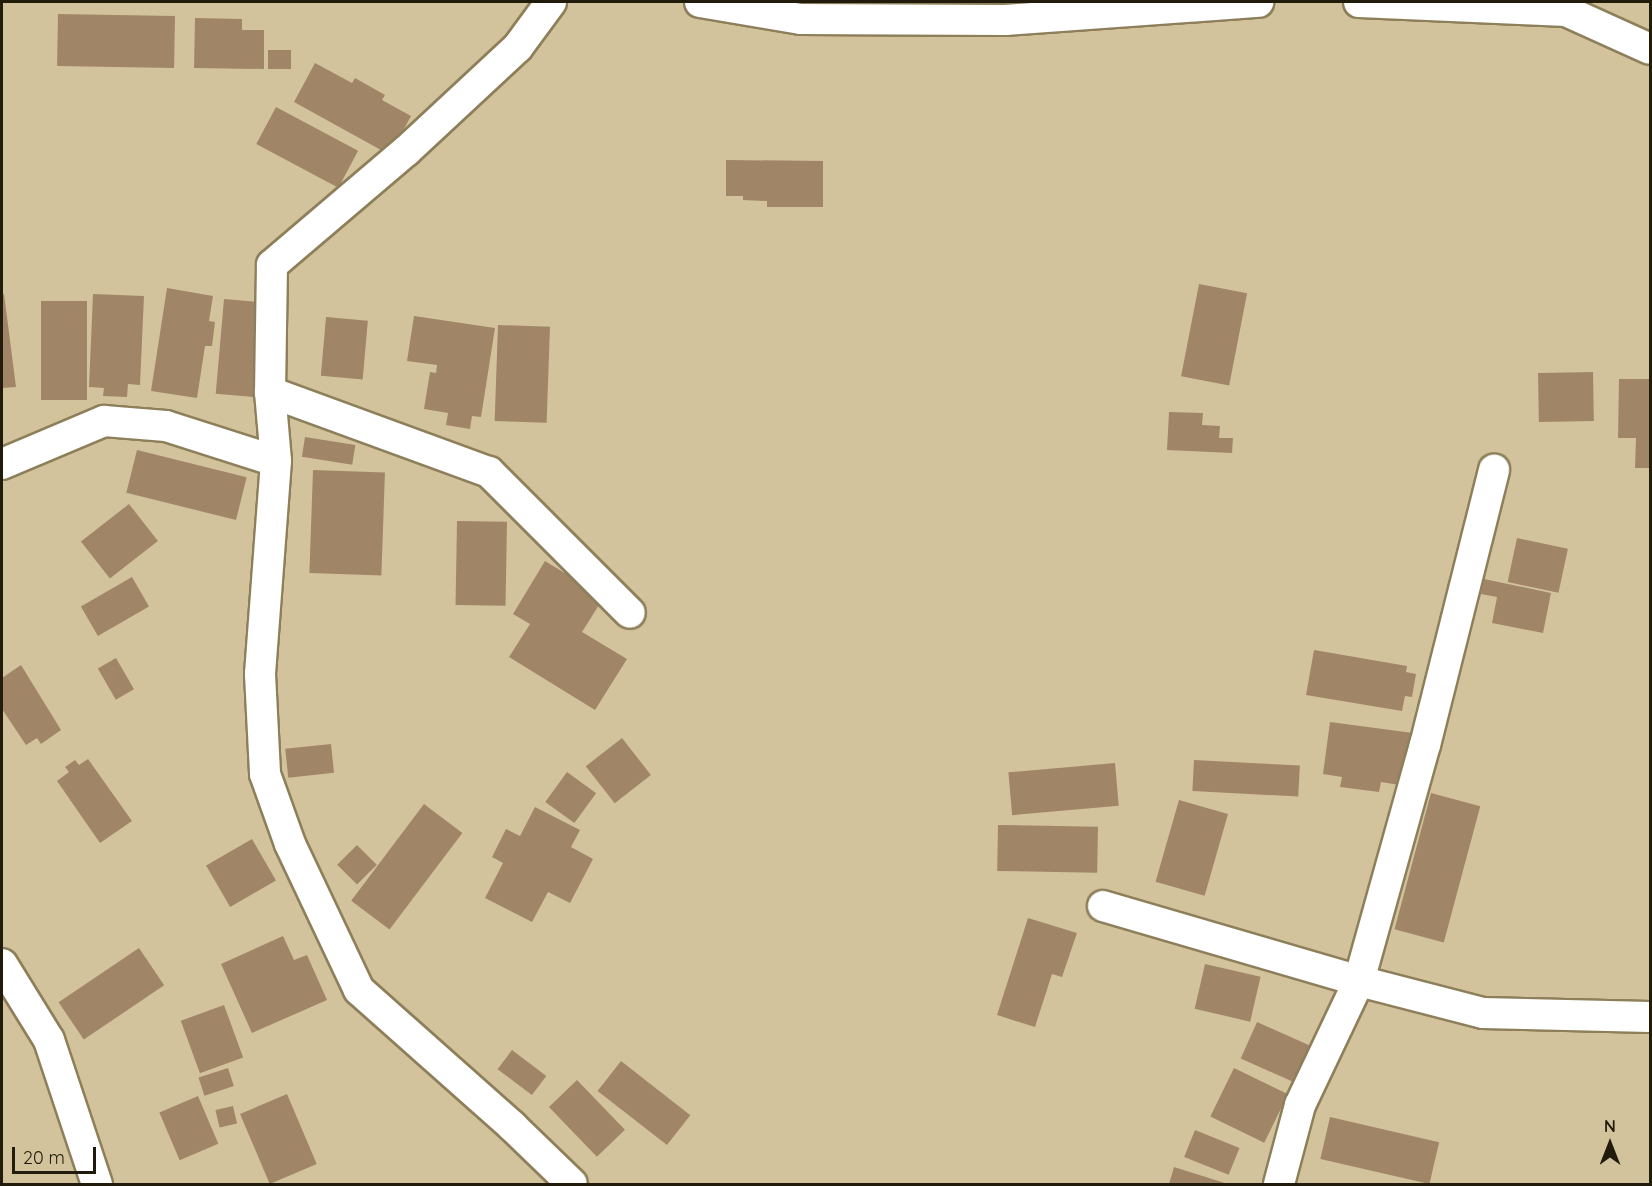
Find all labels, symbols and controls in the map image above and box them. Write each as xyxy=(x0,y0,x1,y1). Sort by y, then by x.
north arrow xyxy=(1580,1114,1640,1174)
text: N xyxy=(1604,1116,1616,1136)
scale bar xyxy=(15,1135,99,1173)
text: 20 m xyxy=(23,1146,65,1169)

